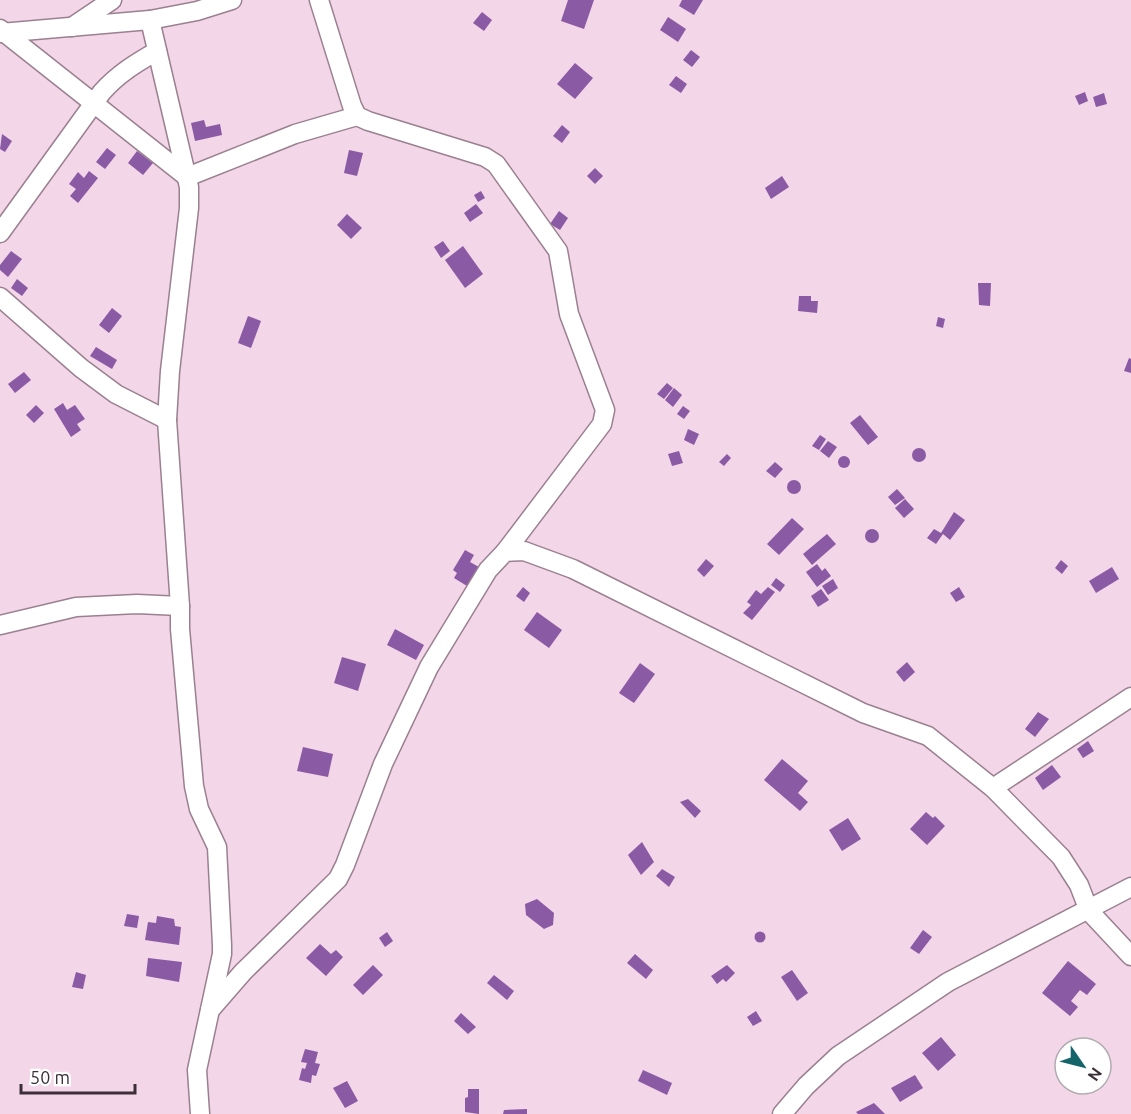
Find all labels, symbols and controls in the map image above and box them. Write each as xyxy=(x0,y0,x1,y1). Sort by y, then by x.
north arrow xyxy=(1053,1036,1113,1096)
scale bar xyxy=(21,1057,135,1095)
text: N xyxy=(1084,1065,1106,1085)
text: 50 m xyxy=(30,1067,70,1087)

